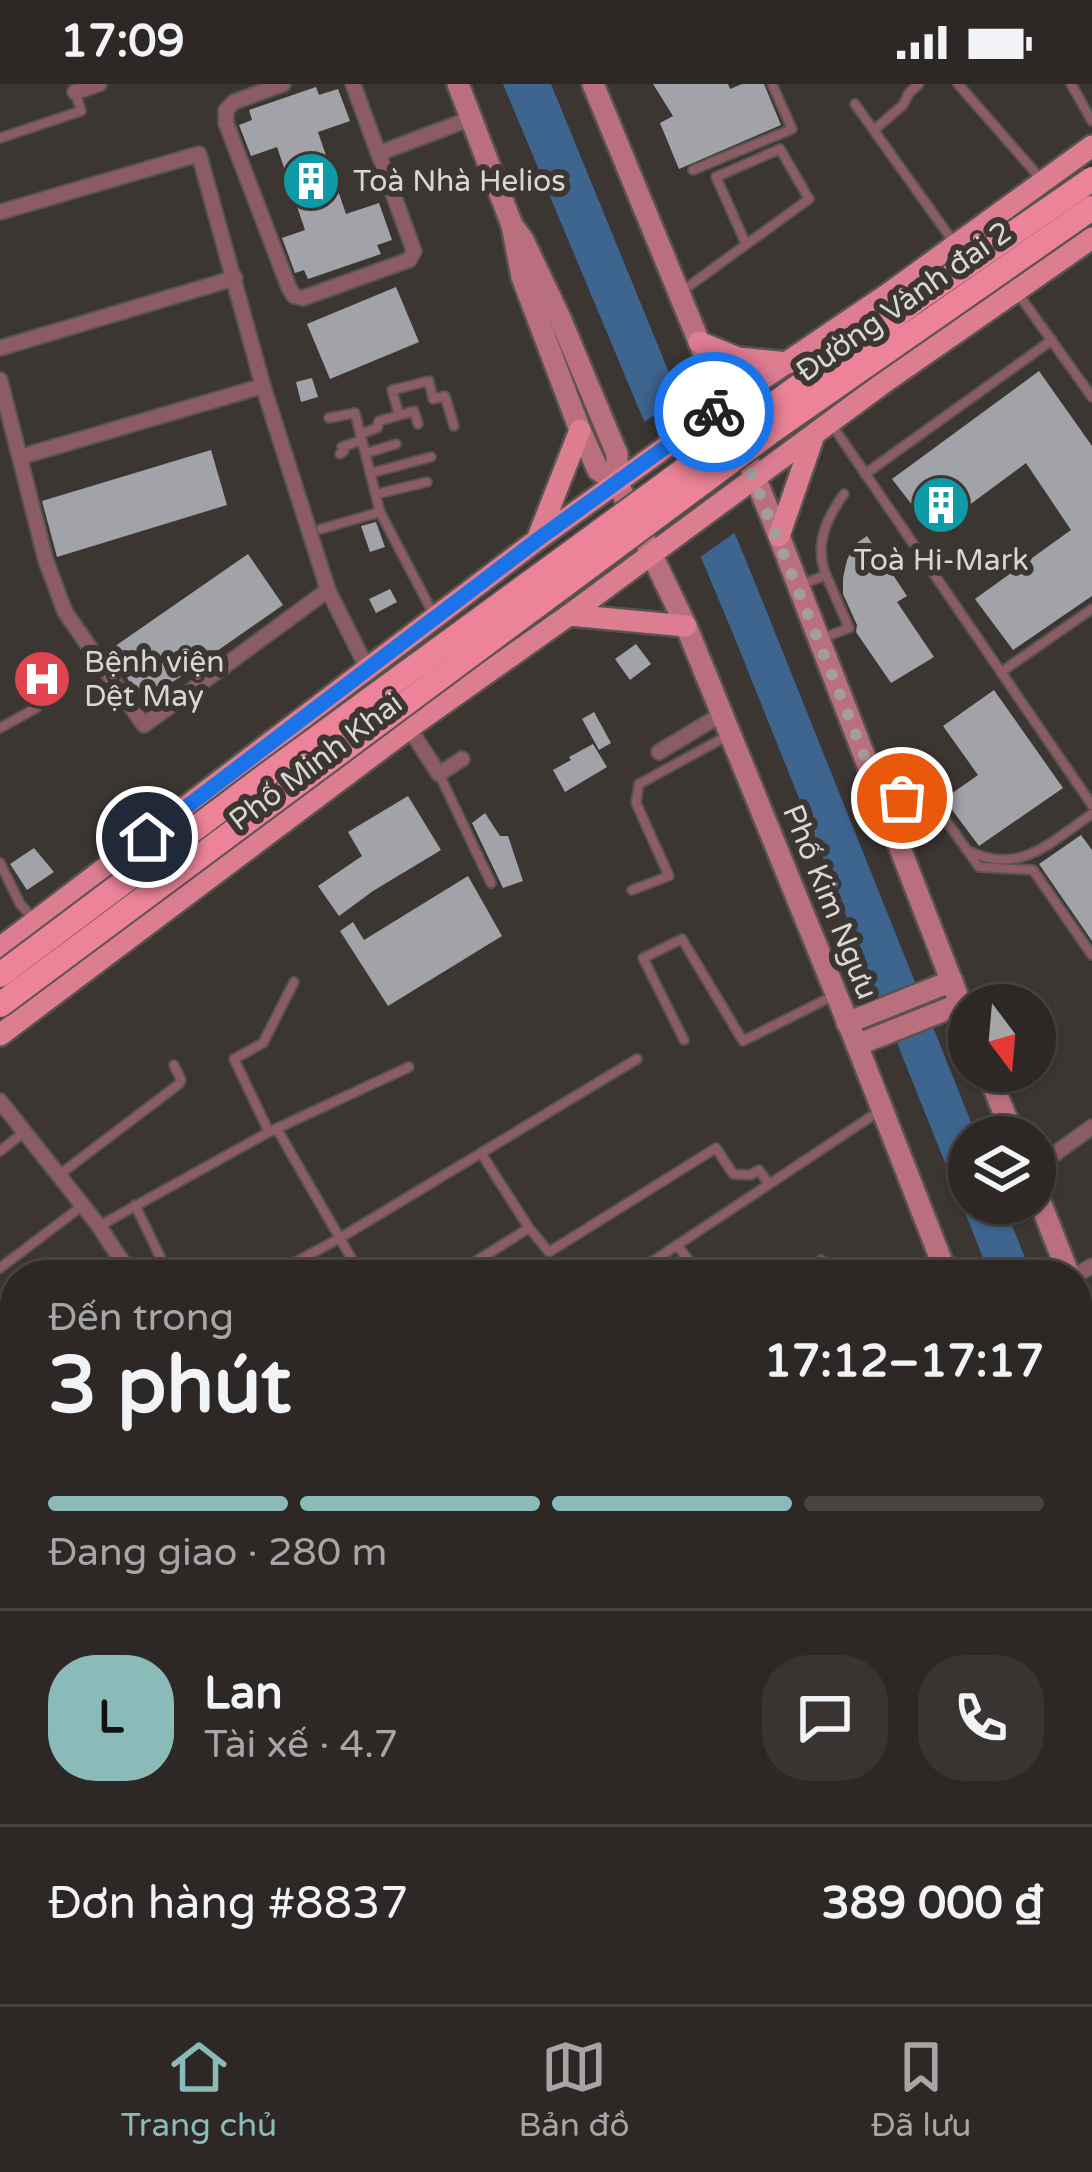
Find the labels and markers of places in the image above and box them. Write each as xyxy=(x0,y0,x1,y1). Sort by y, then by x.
building icon: Toà Nhà Helios xyxy=(280,150,342,212)
place label: Toà Nhà Helios xyxy=(353,163,566,200)
building icon: Toà Hi-Mark xyxy=(910,474,972,536)
place label: Toà Hi-Mark xyxy=(854,542,1029,579)
place label: Bệnh viện Dệt May xyxy=(84,644,225,715)
hospital icon: Bệnh viện Dệt May xyxy=(11,648,73,710)
pin xyxy=(851,747,953,849)
pin xyxy=(96,786,198,888)

